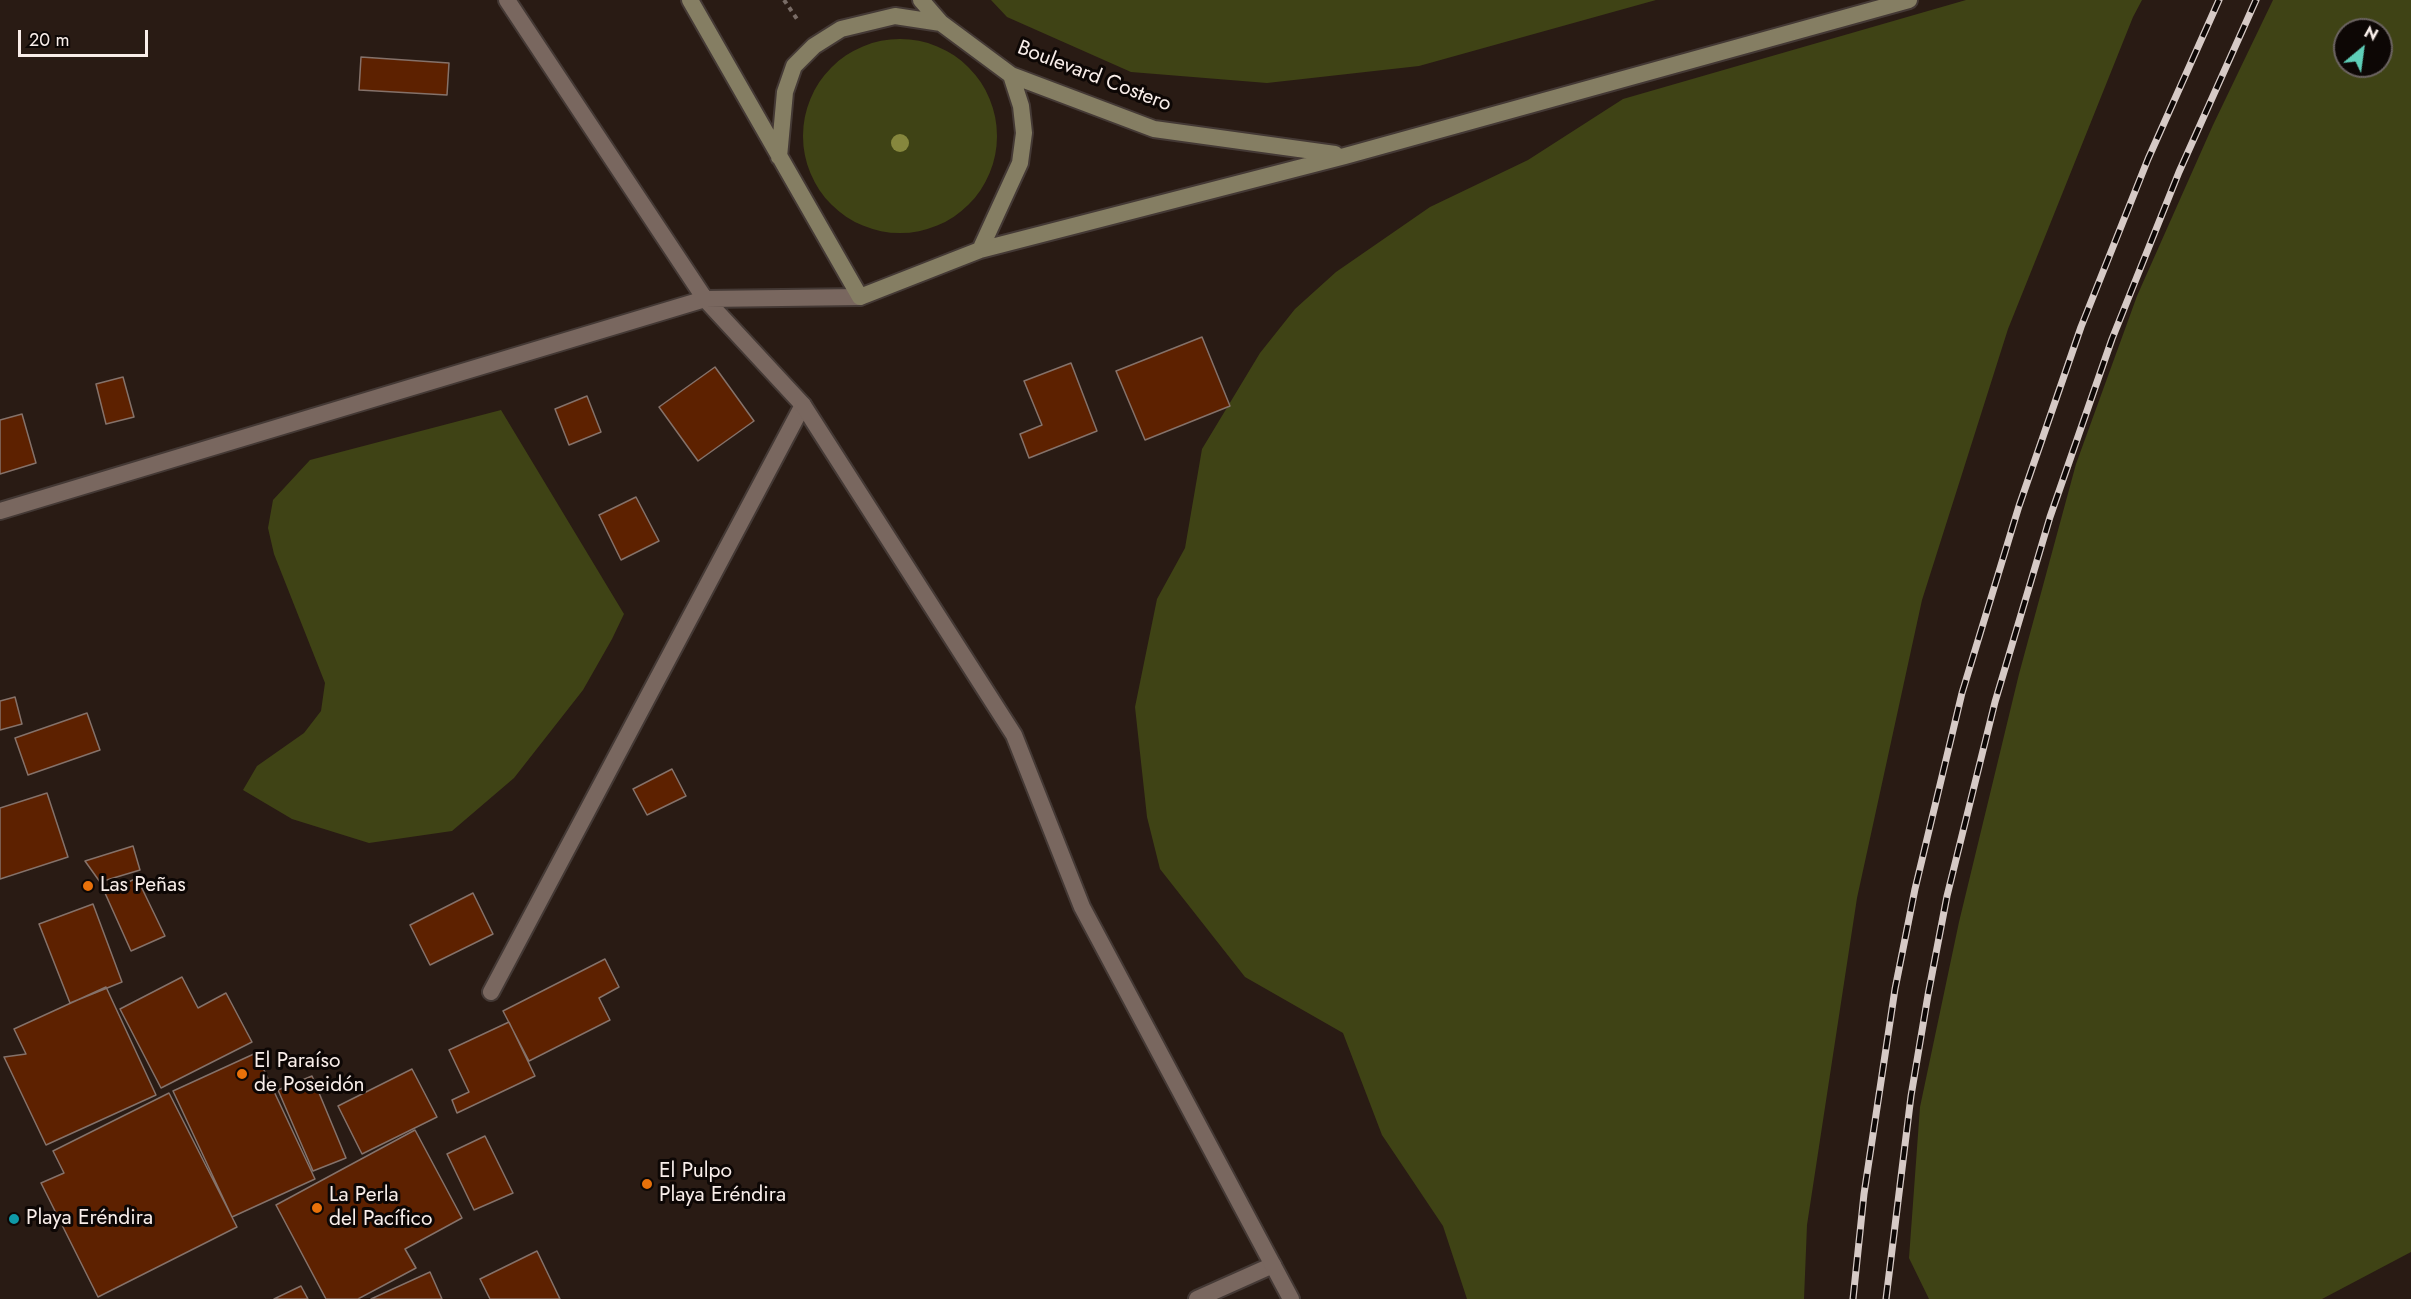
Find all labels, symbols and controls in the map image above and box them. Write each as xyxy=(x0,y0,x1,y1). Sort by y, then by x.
scale bar xyxy=(21,18,152,56)
north arrow xyxy=(2333,18,2393,78)
text: N xyxy=(2360,20,2382,47)
text: 20 m xyxy=(29,27,69,53)
street label: Boulevard Costero xyxy=(1013,36,1175,118)
place label: Las Peñas xyxy=(100,873,186,899)
marker: Las Peñas xyxy=(81,879,95,893)
place label: El Paraíso de Poseidón xyxy=(254,1049,365,1099)
marker: El Paraíso de Poseidón xyxy=(235,1067,249,1081)
place label: El Pulpo Playa Eréndira xyxy=(659,1159,786,1209)
marker: El Pulpo Playa Eréndira xyxy=(640,1177,654,1191)
place label: La Perla del Pacífico xyxy=(329,1183,432,1233)
marker: La Perla del Pacífico xyxy=(310,1201,324,1215)
place label: Playa Eréndira xyxy=(26,1206,153,1232)
marker: Playa Eréndira xyxy=(7,1212,21,1226)

